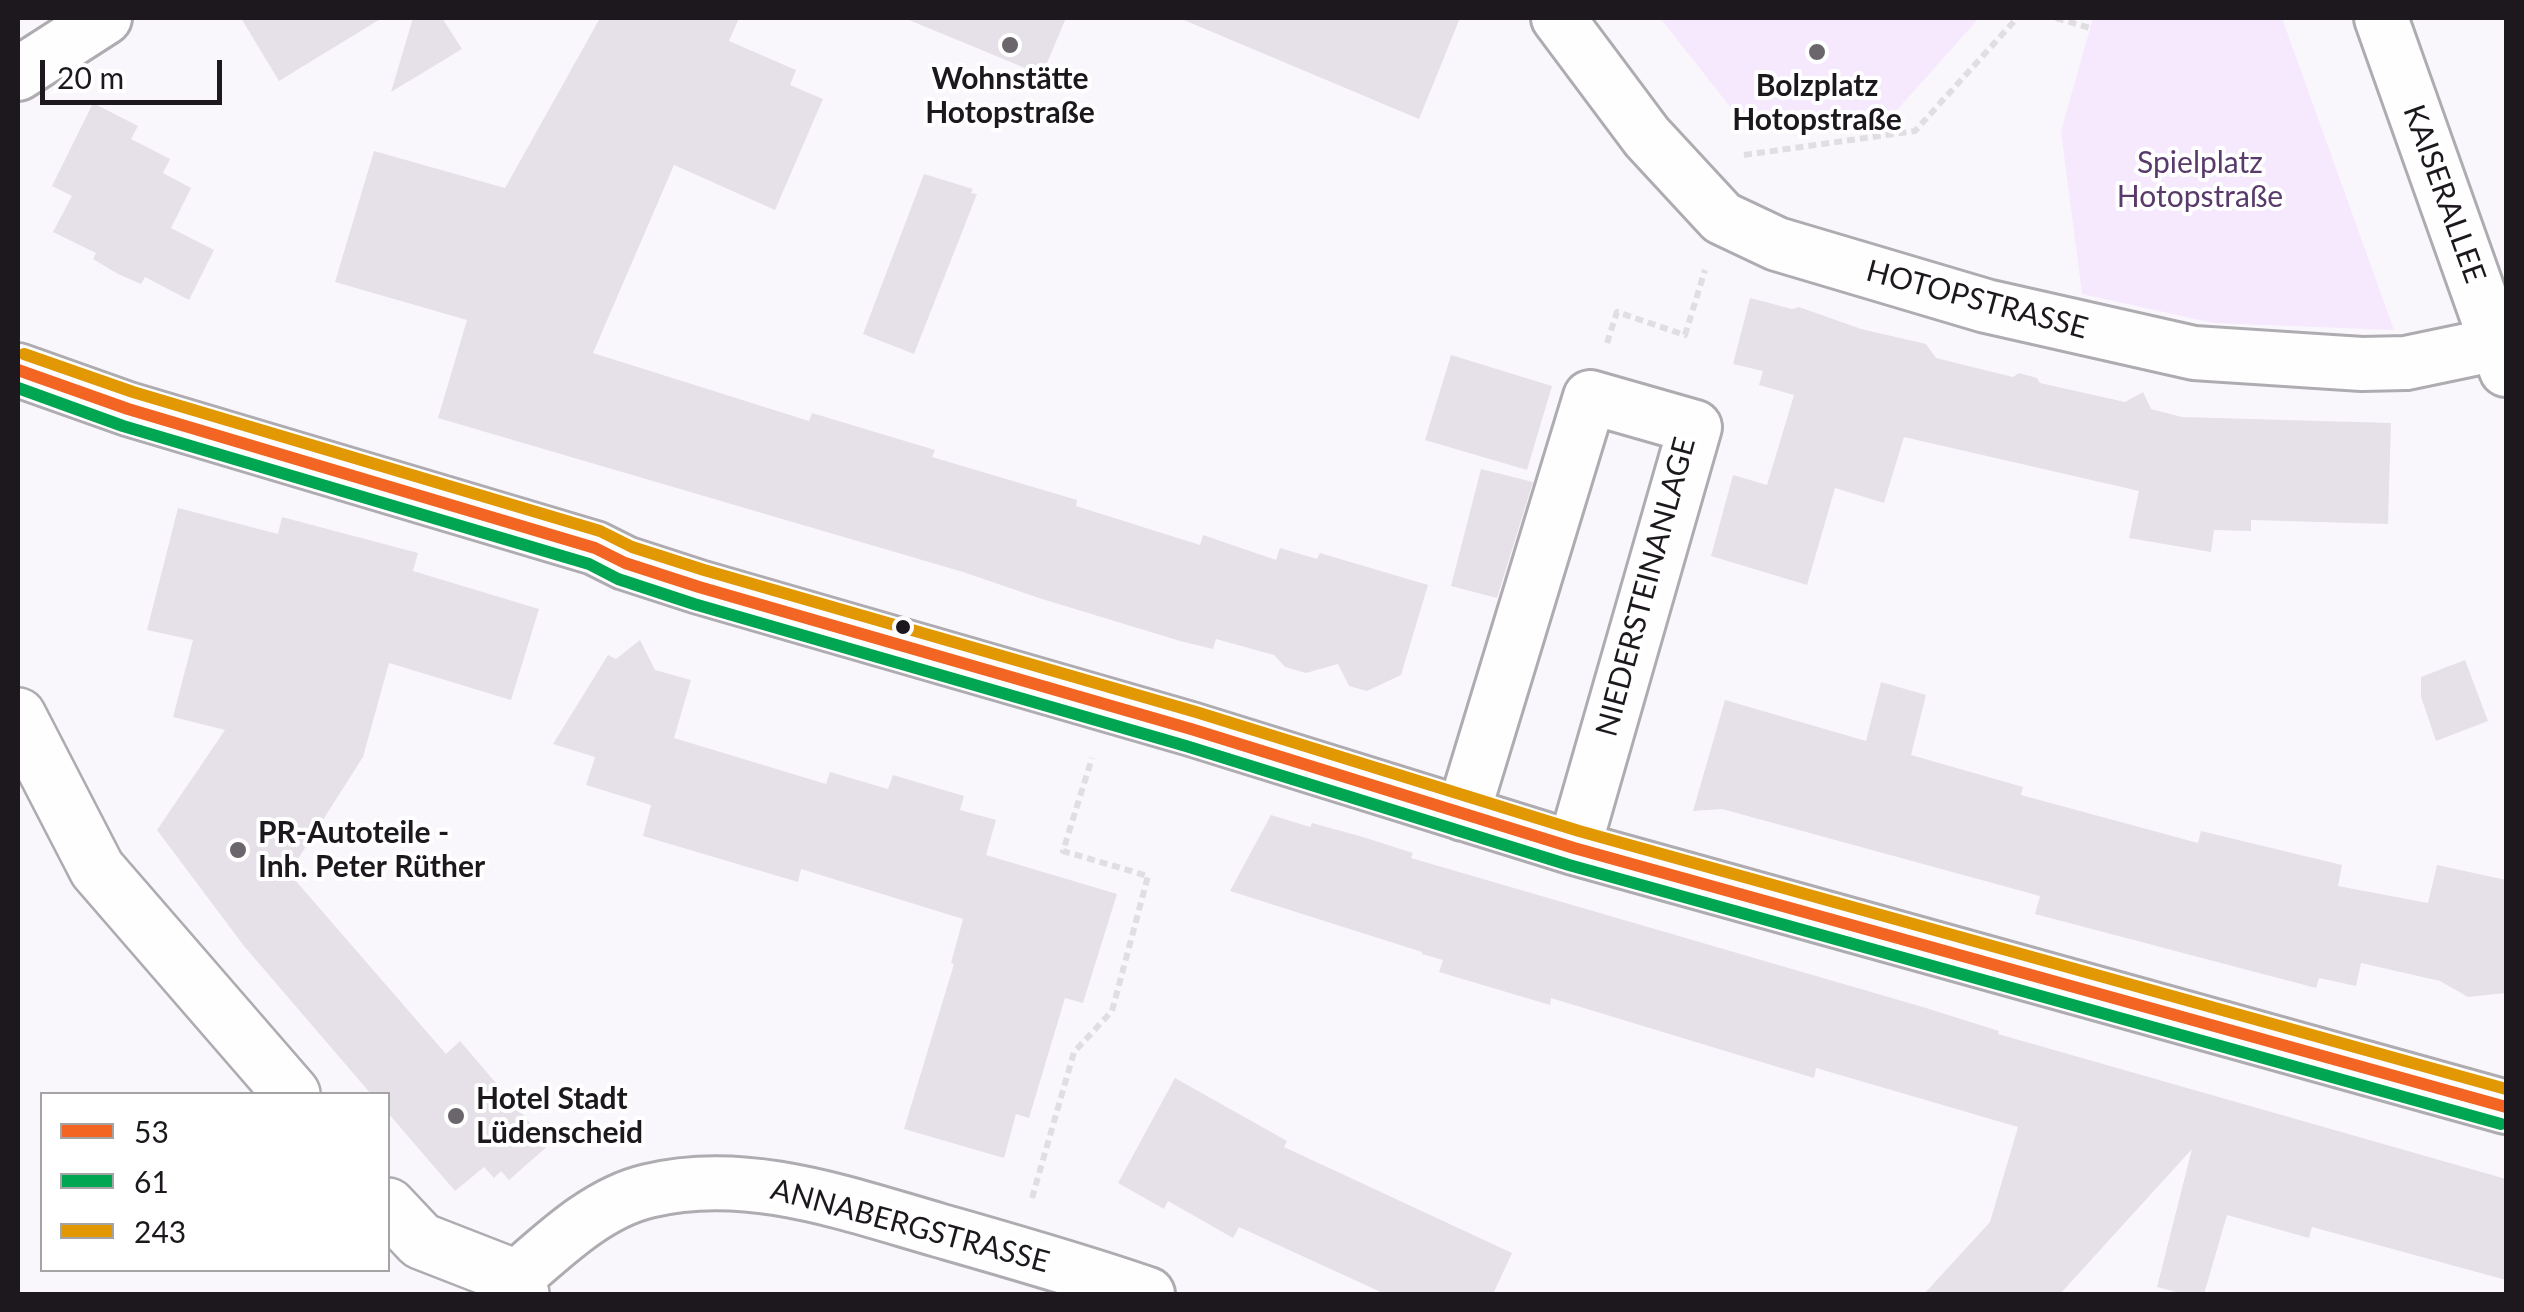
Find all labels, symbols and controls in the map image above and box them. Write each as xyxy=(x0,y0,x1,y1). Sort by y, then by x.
marker: Wohnstätte Hotopstraße xyxy=(999,34,1021,56)
scale bar xyxy=(45,40,228,102)
marker: Bolzplatz Hotopstraße xyxy=(1806,41,1828,63)
text: 20 m xyxy=(57,59,124,95)
place label: Wohnstätte Hotopstraße xyxy=(925,61,1095,132)
place label: Bolzplatz Hotopstraße xyxy=(1732,68,1902,138)
street label: KAISERALLEE xyxy=(2395,100,2493,288)
park label: Spielplatz Hotopstraße xyxy=(2117,145,2283,216)
street label: HOTOPSTRASSE xyxy=(1862,253,2092,347)
street label: NIEDERSTEINANLAGE xyxy=(1589,434,1703,740)
unlabelled marker xyxy=(893,617,913,637)
place label: PR-Autoteile - Inh. Peter Rüther xyxy=(258,815,485,886)
marker: PR-Autoteile - Inh. Peter Rüther xyxy=(227,839,249,861)
place label: Hotel Stadt Lüdenscheid xyxy=(476,1081,643,1152)
legend xyxy=(40,1092,390,1272)
marker: Hotel Stadt Lüdenscheid xyxy=(445,1105,467,1127)
text: 53 xyxy=(134,1113,169,1149)
text: 61 xyxy=(134,1163,169,1199)
street label: ANNABERGSTRASSE xyxy=(767,1172,1053,1280)
text: 243 xyxy=(134,1213,186,1249)

